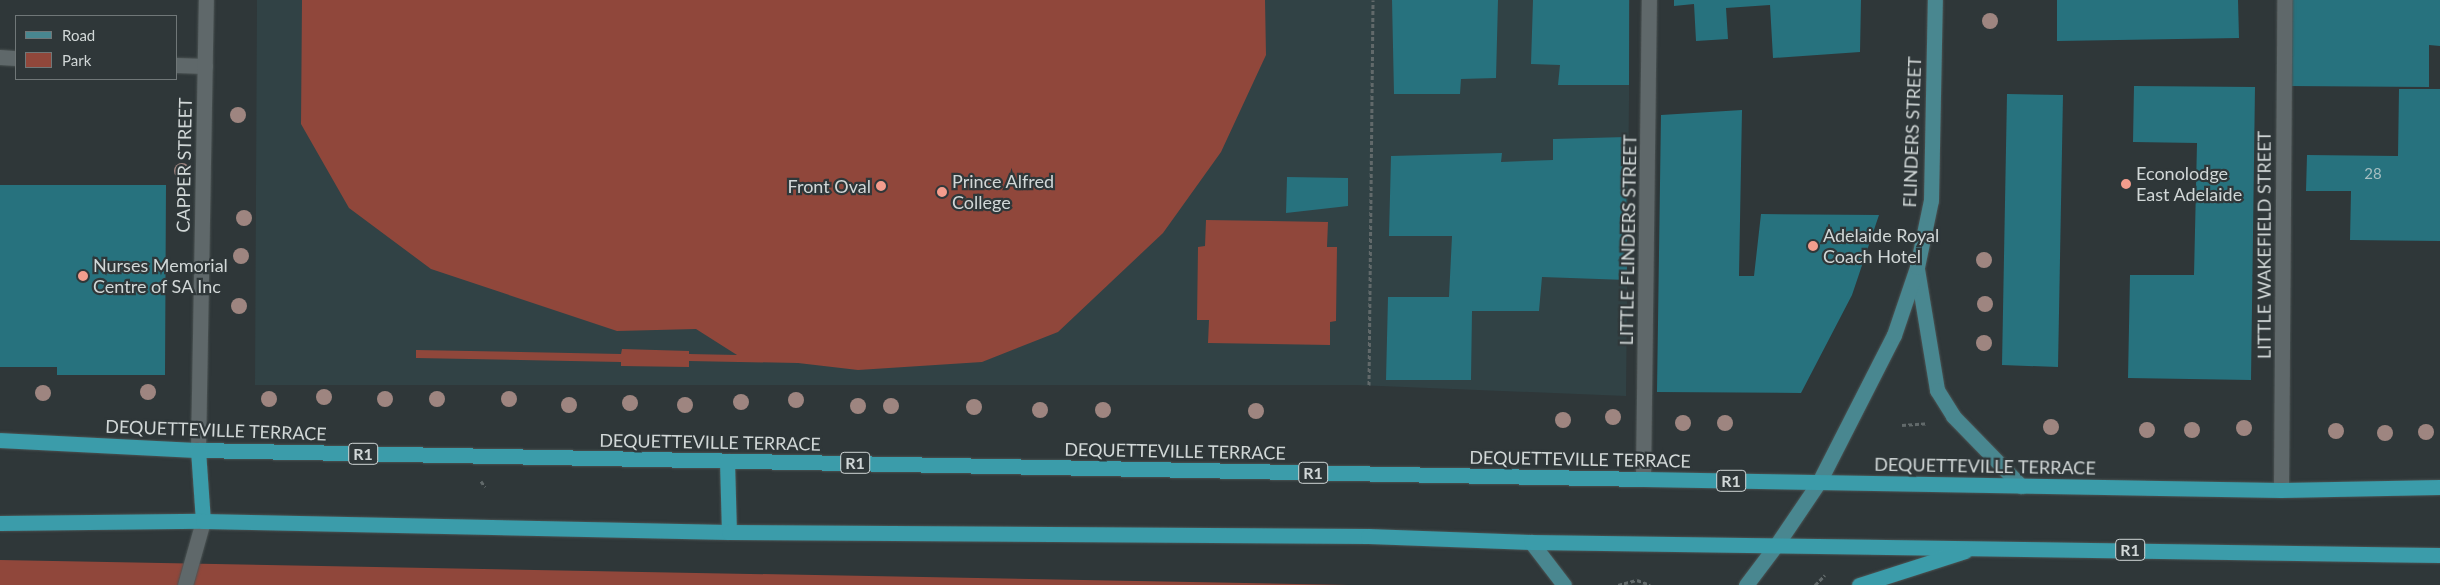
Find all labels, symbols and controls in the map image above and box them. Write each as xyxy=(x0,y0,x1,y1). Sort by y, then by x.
legend xyxy=(15,15,178,80)
text: Road xyxy=(62,26,95,44)
text: Park xyxy=(62,51,91,69)
street label: FLINDERS STREET xyxy=(1899,56,1925,208)
street label: CAPPER STREET xyxy=(172,97,196,233)
street label: LITTLE WAKEFIELD STREET xyxy=(2253,131,2275,359)
street label: LITTLE FLINDERS STREET xyxy=(1615,134,1641,346)
place label: Econolodge East Adelaide xyxy=(2136,163,2243,205)
house number: 28 xyxy=(2364,165,2382,183)
place label: Prince Alfred College xyxy=(952,171,1055,213)
place label: Front Oval xyxy=(788,175,871,197)
marker: Econolodge East Adelaide xyxy=(2120,178,2132,190)
marker: Front Oval xyxy=(875,180,887,192)
marker: Prince Alfred College xyxy=(936,186,948,198)
place label: Adelaide Royal Coach Hotel xyxy=(1823,225,1939,268)
marker: Adelaide Royal Coach Hotel xyxy=(1807,240,1819,252)
place label: Nurses Memorial Centre of SA Inc xyxy=(93,255,228,298)
marker: Nurses Memorial Centre of SA Inc xyxy=(77,270,89,282)
street label: DEQUETTEVILLE TERRACE xyxy=(105,415,327,445)
street label: DEQUETTEVILLE TERRACE xyxy=(599,429,821,455)
street label: DEQUETTEVILLE TERRACE xyxy=(1064,438,1286,464)
road number: R1 xyxy=(348,440,378,468)
street label: DEQUETTEVILLE TERRACE xyxy=(1469,446,1691,472)
road number: R1 xyxy=(840,449,870,476)
street label: DEQUETTEVILLE TERRACE xyxy=(1874,453,2096,479)
road number: R1 xyxy=(1298,459,1328,486)
road number: R1 xyxy=(1716,468,1746,494)
road number: R1 xyxy=(2115,536,2145,564)

